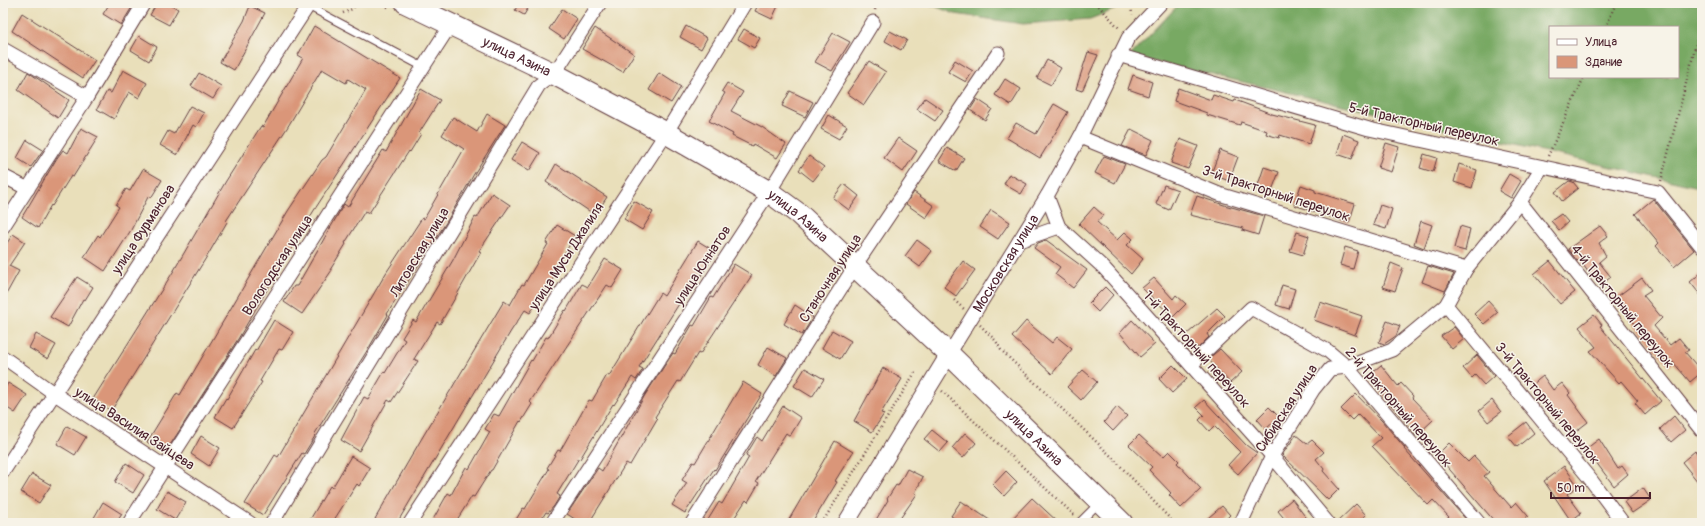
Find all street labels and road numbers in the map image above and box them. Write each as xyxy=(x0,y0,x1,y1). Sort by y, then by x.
street label: улица Азина xyxy=(479,33,554,80)
street label: 5-й Тракторный переулок xyxy=(1347,99,1501,150)
street label: 3-й Тракторный переулок xyxy=(1200,162,1352,225)
street label: улица Фурманова xyxy=(108,181,179,278)
street label: улица Азина xyxy=(764,185,832,246)
street label: улица Мусы Джалиля xyxy=(525,199,607,314)
street label: Литовская улица xyxy=(386,204,453,301)
street label: Московская улица xyxy=(969,211,1043,315)
street label: Вологодская улица xyxy=(239,212,316,319)
street label: улица Юннатов xyxy=(670,222,735,309)
street label: Станочная улица xyxy=(796,231,865,326)
street label: 4-й Тракторный переулок xyxy=(1567,241,1678,372)
street label: 1-й Тракторный переулок xyxy=(1140,287,1254,411)
street label: 3-й Тракторный переулок xyxy=(1492,339,1604,468)
street label: 2-й Тракторный переулок xyxy=(1342,344,1456,471)
street label: Сибирская улица xyxy=(1252,361,1321,455)
street label: улица Василия Зайцева xyxy=(71,383,198,474)
street label: улица Азина xyxy=(1001,405,1066,469)

